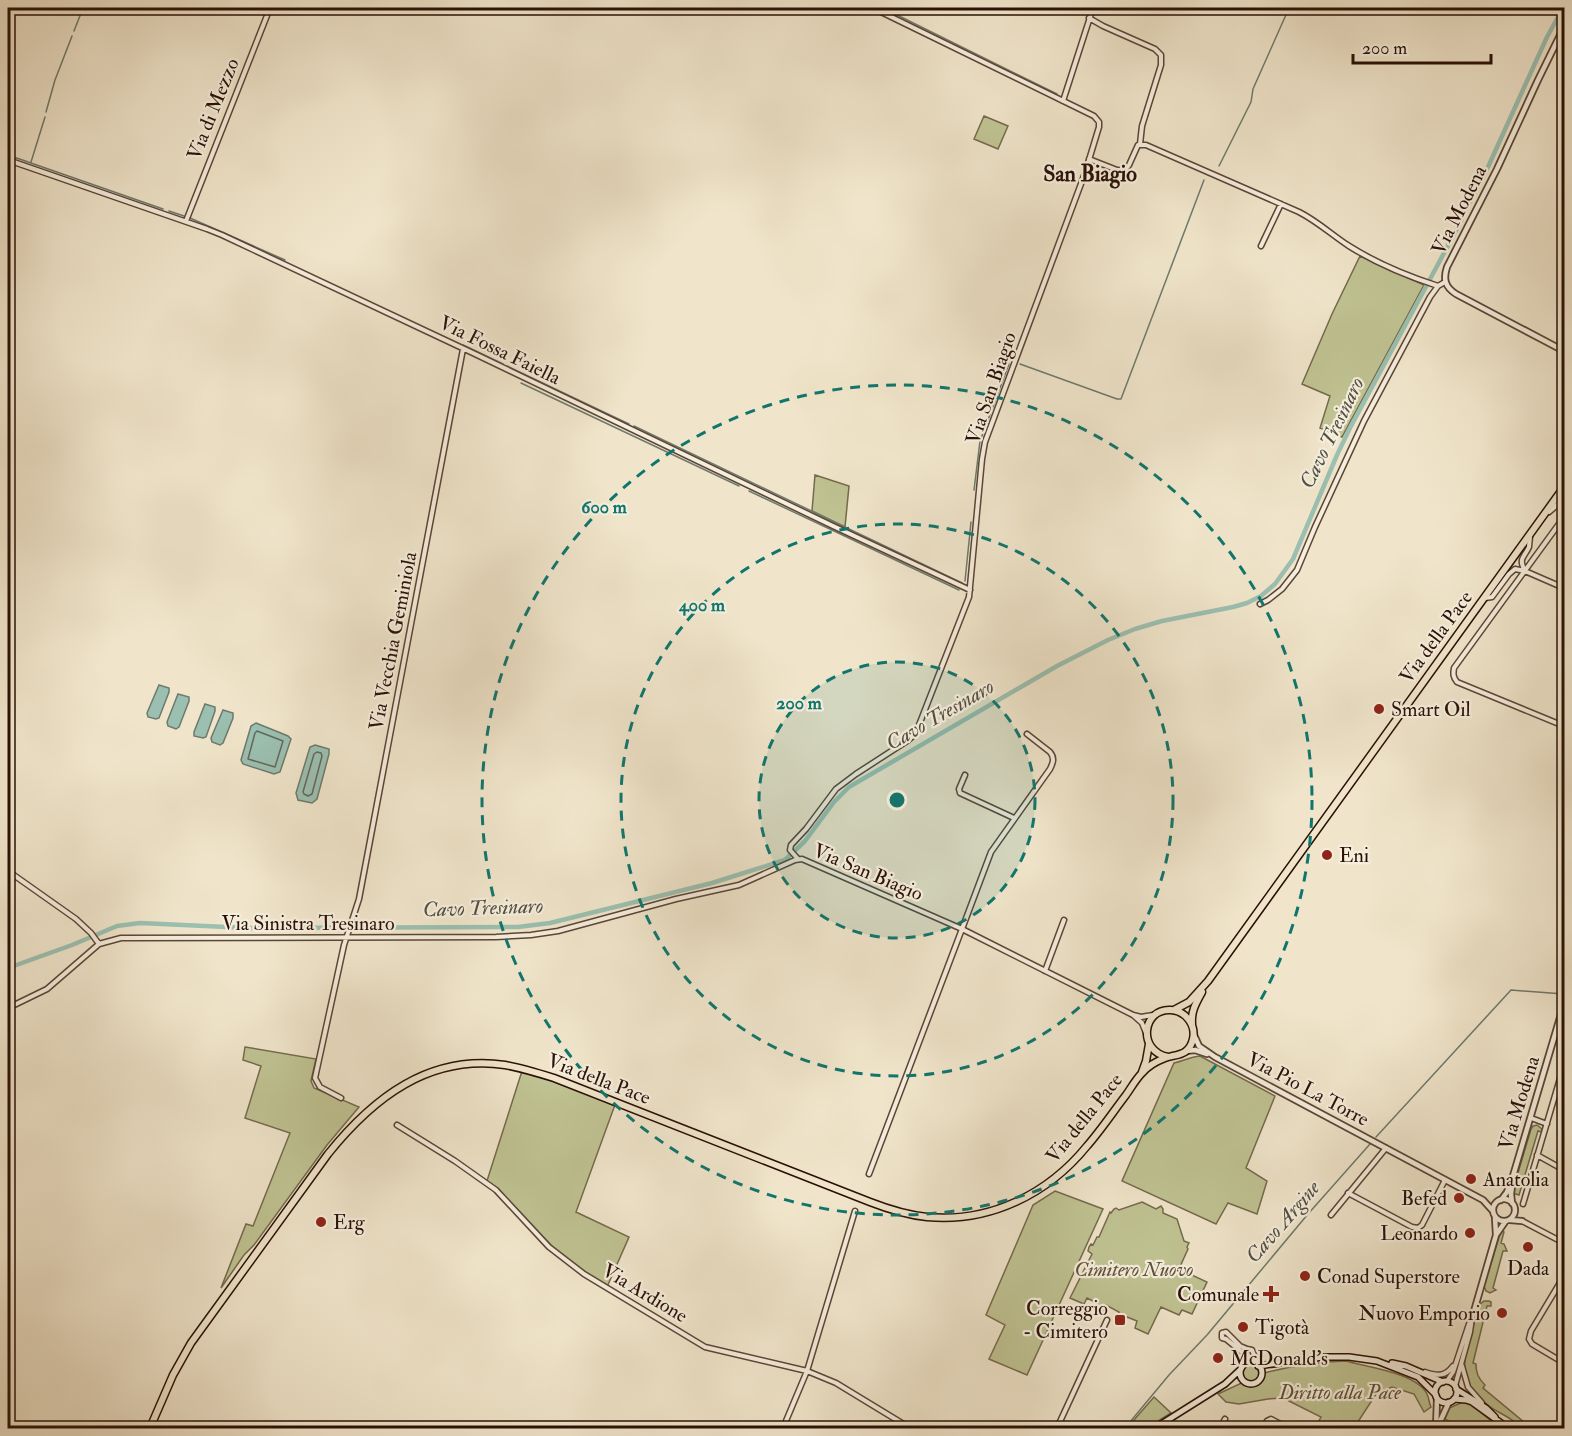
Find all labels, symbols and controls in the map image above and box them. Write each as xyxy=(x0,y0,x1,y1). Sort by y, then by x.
scale bar xyxy=(1353,27,1491,65)
text: 200 m xyxy=(1362,37,1407,60)
street label: Via di Mezzo xyxy=(181,54,245,164)
district label: San Biagio xyxy=(1043,160,1137,189)
street label: Via Modena xyxy=(1426,160,1493,259)
street label: Via Fossa Faiella xyxy=(435,310,565,390)
street label: Via San Biagio xyxy=(960,329,1022,447)
water label: Cavo Tresinaro xyxy=(1293,373,1371,493)
text: 600 m xyxy=(581,496,628,519)
street label: Via Vecchia Geminiola xyxy=(363,549,423,732)
street label: Via della Pace xyxy=(1394,586,1478,688)
text: 400 m xyxy=(678,594,726,617)
water label: Cavo Tresinaro xyxy=(881,673,999,757)
text: 200 m xyxy=(776,692,823,715)
place label: Smart Oil xyxy=(1391,697,1471,722)
marker: Smart Oil xyxy=(1372,702,1386,716)
centre of rings xyxy=(887,790,907,810)
street label: Via San Biagio xyxy=(809,838,927,906)
place label: Eni xyxy=(1339,843,1369,868)
marker: Eni xyxy=(1320,848,1334,862)
water label: Cavo Tresinaro xyxy=(422,892,544,924)
street label: Via Sinistra Tresinaro xyxy=(221,911,395,936)
street label: Via Pio La Torre xyxy=(1243,1046,1373,1132)
street label: Via della Pace xyxy=(544,1048,654,1110)
street label: Via Modena xyxy=(1493,1052,1545,1153)
street label: Via della Pace xyxy=(1040,1068,1128,1168)
place label: Anatolia xyxy=(1482,1167,1550,1192)
marker: Anatolia xyxy=(1464,1172,1478,1186)
water label: Cavo Argine xyxy=(1240,1174,1327,1269)
place label: Befed xyxy=(1401,1186,1447,1211)
marker: Befed xyxy=(1452,1191,1466,1205)
place label: Erg xyxy=(333,1210,366,1235)
marker: Erg xyxy=(314,1215,328,1229)
place label: Leonardo xyxy=(1380,1221,1458,1246)
marker: Leonardo xyxy=(1463,1226,1477,1240)
marker: Dada xyxy=(1521,1240,1535,1254)
place label: Dada xyxy=(1507,1256,1550,1281)
park label: Cimitero Nuovo xyxy=(1074,1257,1194,1282)
street label: Via Ardione xyxy=(598,1258,692,1328)
place label: Conad Superstore xyxy=(1317,1264,1460,1290)
marker: Conad Superstore xyxy=(1298,1269,1312,1283)
place label: Comunale xyxy=(1177,1282,1259,1307)
marker: Comunale xyxy=(1264,1287,1278,1301)
place label: Correggio - Cimitero xyxy=(1023,1296,1108,1344)
place label: Nuovo Emporio xyxy=(1359,1301,1490,1327)
marker: Nuovo Emporio xyxy=(1495,1306,1509,1320)
marker: Correggio - Cimitero xyxy=(1113,1313,1127,1327)
place label: Tigotà xyxy=(1255,1315,1310,1340)
marker: Tigotà xyxy=(1236,1320,1250,1334)
place label: McDonald's xyxy=(1230,1346,1328,1371)
marker: McDonald's xyxy=(1211,1351,1225,1365)
park label: Diritto alla Pace xyxy=(1278,1380,1401,1405)

